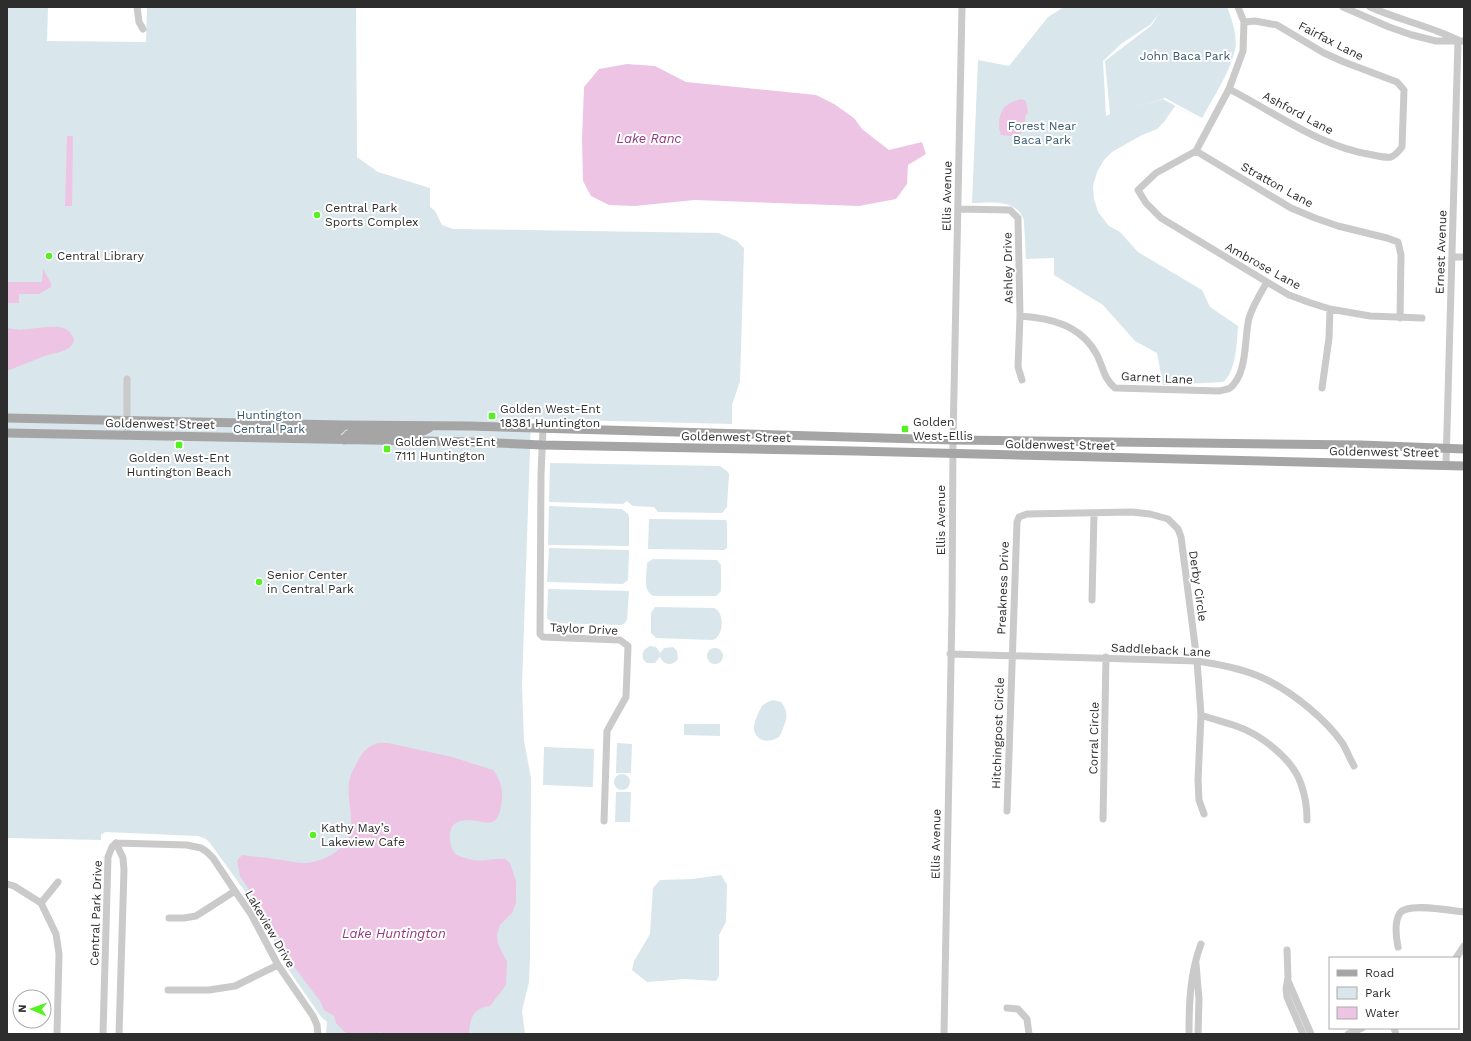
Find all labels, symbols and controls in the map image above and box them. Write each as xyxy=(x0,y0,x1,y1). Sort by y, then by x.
street label: Fairfax Lane xyxy=(1296,19,1366,63)
park label: John Baca Park xyxy=(1140,49,1230,63)
street label: Ashford Lane xyxy=(1260,89,1336,138)
park label: Forest Near Baca Park xyxy=(1008,119,1076,147)
water label: Lake Ranc xyxy=(617,131,681,146)
street label: Stratton Lane xyxy=(1238,159,1316,211)
street label: Ellis Avenue xyxy=(939,161,955,231)
place label: Central Park Sports Complex xyxy=(325,201,419,229)
marker: Central Park Sports Complex xyxy=(312,210,322,220)
street label: Ernest Avenue xyxy=(1433,210,1449,294)
street label: Ashley Drive xyxy=(1000,232,1016,304)
street label: Ambrose Lane xyxy=(1223,239,1303,293)
place label: Central Library xyxy=(57,249,145,263)
marker: Central Library xyxy=(44,251,54,261)
street label: Garnet Lane xyxy=(1121,369,1193,387)
place label: Golden West-Ent 18381 Huntington xyxy=(500,402,601,430)
park label: Huntington Central Park xyxy=(233,408,305,436)
marker: Golden West-Ent 18381 Huntington xyxy=(487,411,497,421)
place label: Golden West-Ellis xyxy=(913,415,973,443)
street label: Goldenwest Street xyxy=(105,416,215,432)
marker: Golden West-Ellis xyxy=(900,424,910,434)
street label: Goldenwest Street xyxy=(681,429,791,445)
place label: Golden West-Ent 7111 Huntington xyxy=(395,435,496,463)
street label: Goldenwest Street xyxy=(1005,437,1115,453)
marker: Golden West-Ent Huntington Beach xyxy=(174,440,184,450)
marker: Golden West-Ent 7111 Huntington xyxy=(382,444,392,454)
street label: Goldenwest Street xyxy=(1329,444,1439,460)
place label: Golden West-Ent Huntington Beach xyxy=(127,451,231,479)
street label: Ellis Avenue xyxy=(934,485,948,555)
street label: Preakness Drive xyxy=(994,541,1012,635)
street label: Derby Circle xyxy=(1186,550,1210,622)
place label: Senior Center in Central Park xyxy=(267,568,354,596)
marker: Senior Center in Central Park xyxy=(254,577,264,587)
street label: Taylor Drive xyxy=(550,620,618,638)
street label: Saddleback Lane xyxy=(1111,640,1211,660)
street label: Hitchingpost Circle xyxy=(989,677,1007,789)
street label: Corral Circle xyxy=(1086,701,1102,774)
street label: Ellis Avenue xyxy=(928,809,944,879)
place label: Kathy May’s Lakeview Cafe xyxy=(321,821,405,849)
marker: Kathy May’s Lakeview Cafe xyxy=(308,830,318,840)
street label: Central Park Drive xyxy=(87,860,105,966)
street label: Lakeview Drive xyxy=(242,888,298,970)
water label: Lake Huntington xyxy=(342,926,446,941)
legend xyxy=(1329,957,1459,1029)
text: Road xyxy=(1365,966,1394,980)
text: Park xyxy=(1365,986,1391,1000)
north arrow xyxy=(12,989,52,1029)
text: N xyxy=(16,1004,29,1013)
text: Water xyxy=(1365,1006,1400,1020)

